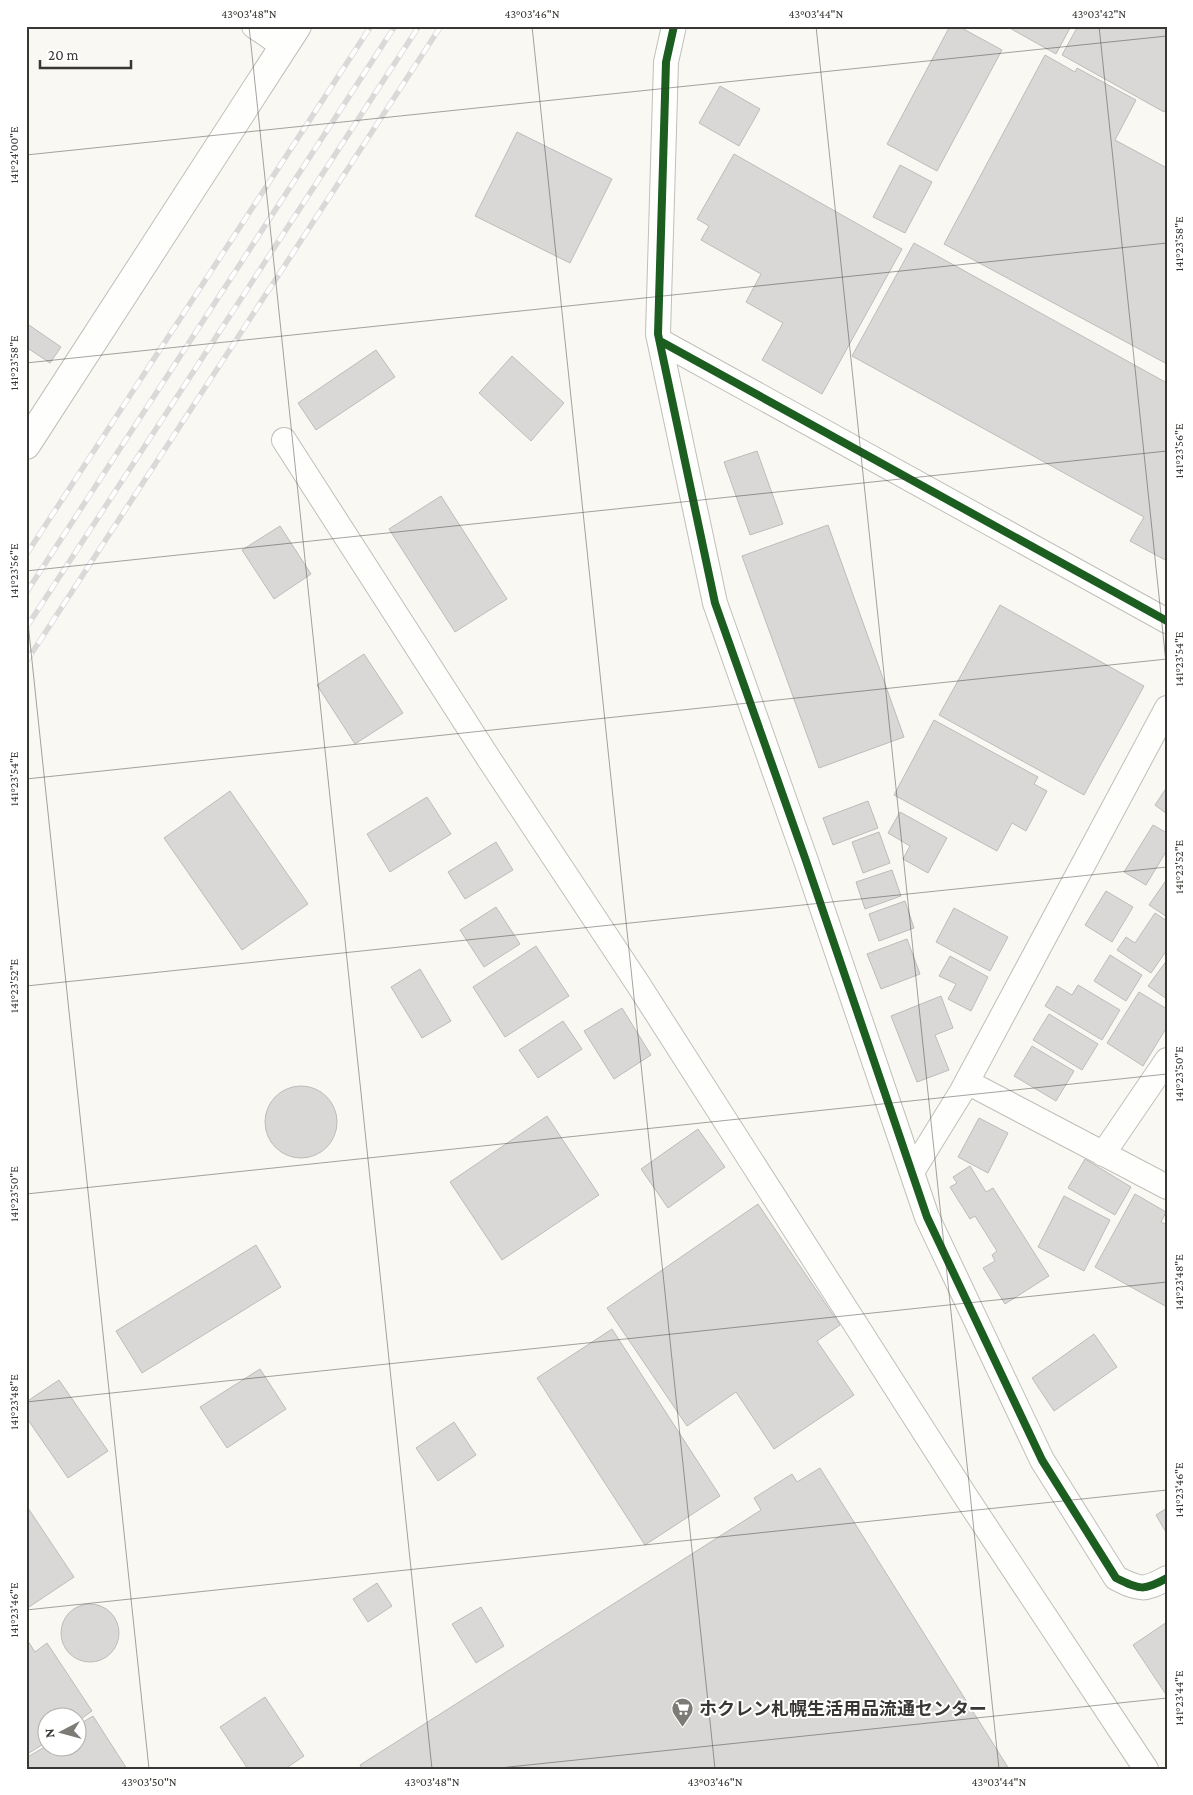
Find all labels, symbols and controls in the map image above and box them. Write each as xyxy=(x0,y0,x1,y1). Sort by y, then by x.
text: 43°03'48"N xyxy=(221,7,277,21)
text: 43°03'46"N xyxy=(504,7,560,21)
text: 43°03'44"N xyxy=(789,7,844,21)
text: 43°03'42"N xyxy=(1072,7,1126,21)
scale bar xyxy=(40,38,131,70)
text: 20 m xyxy=(48,47,79,63)
text: 141°24'00"E xyxy=(7,126,21,183)
text: 141°23'58"E xyxy=(1172,216,1186,272)
text: 141°23'58"E xyxy=(7,335,21,391)
text: 141°23'56"E xyxy=(1172,423,1186,478)
text: 141°23'56"E xyxy=(7,543,21,598)
text: 141°23'54"E xyxy=(1172,631,1186,686)
text: 141°23'54"E xyxy=(7,751,21,806)
text: 141°23'52"E xyxy=(1172,839,1186,894)
text: 141°23'52"E xyxy=(7,958,21,1013)
text: 141°23'50"E xyxy=(1172,1046,1186,1102)
text: 141°23'50"E xyxy=(7,1166,21,1222)
text: 141°23'48"E xyxy=(1172,1254,1186,1310)
text: 141°23'48"E xyxy=(7,1374,21,1430)
text: 141°23'46"E xyxy=(1172,1462,1186,1518)
text: 141°23'46"E xyxy=(7,1582,21,1638)
text: 141°23'44"E xyxy=(1172,1670,1186,1725)
supermarket icon: ホクレン札幌生活用品流通センター xyxy=(671,1697,695,1728)
place label: ホクレン札幌生活用品流通センター xyxy=(699,1699,987,1719)
north arrow xyxy=(38,1708,88,1758)
text: N xyxy=(41,1727,58,1739)
text: 43°03'50"N xyxy=(121,1775,177,1789)
text: 43°03'48"N xyxy=(404,1775,460,1789)
text: 43°03'46"N xyxy=(687,1775,743,1789)
text: 43°03'44"N xyxy=(972,1775,1027,1789)

